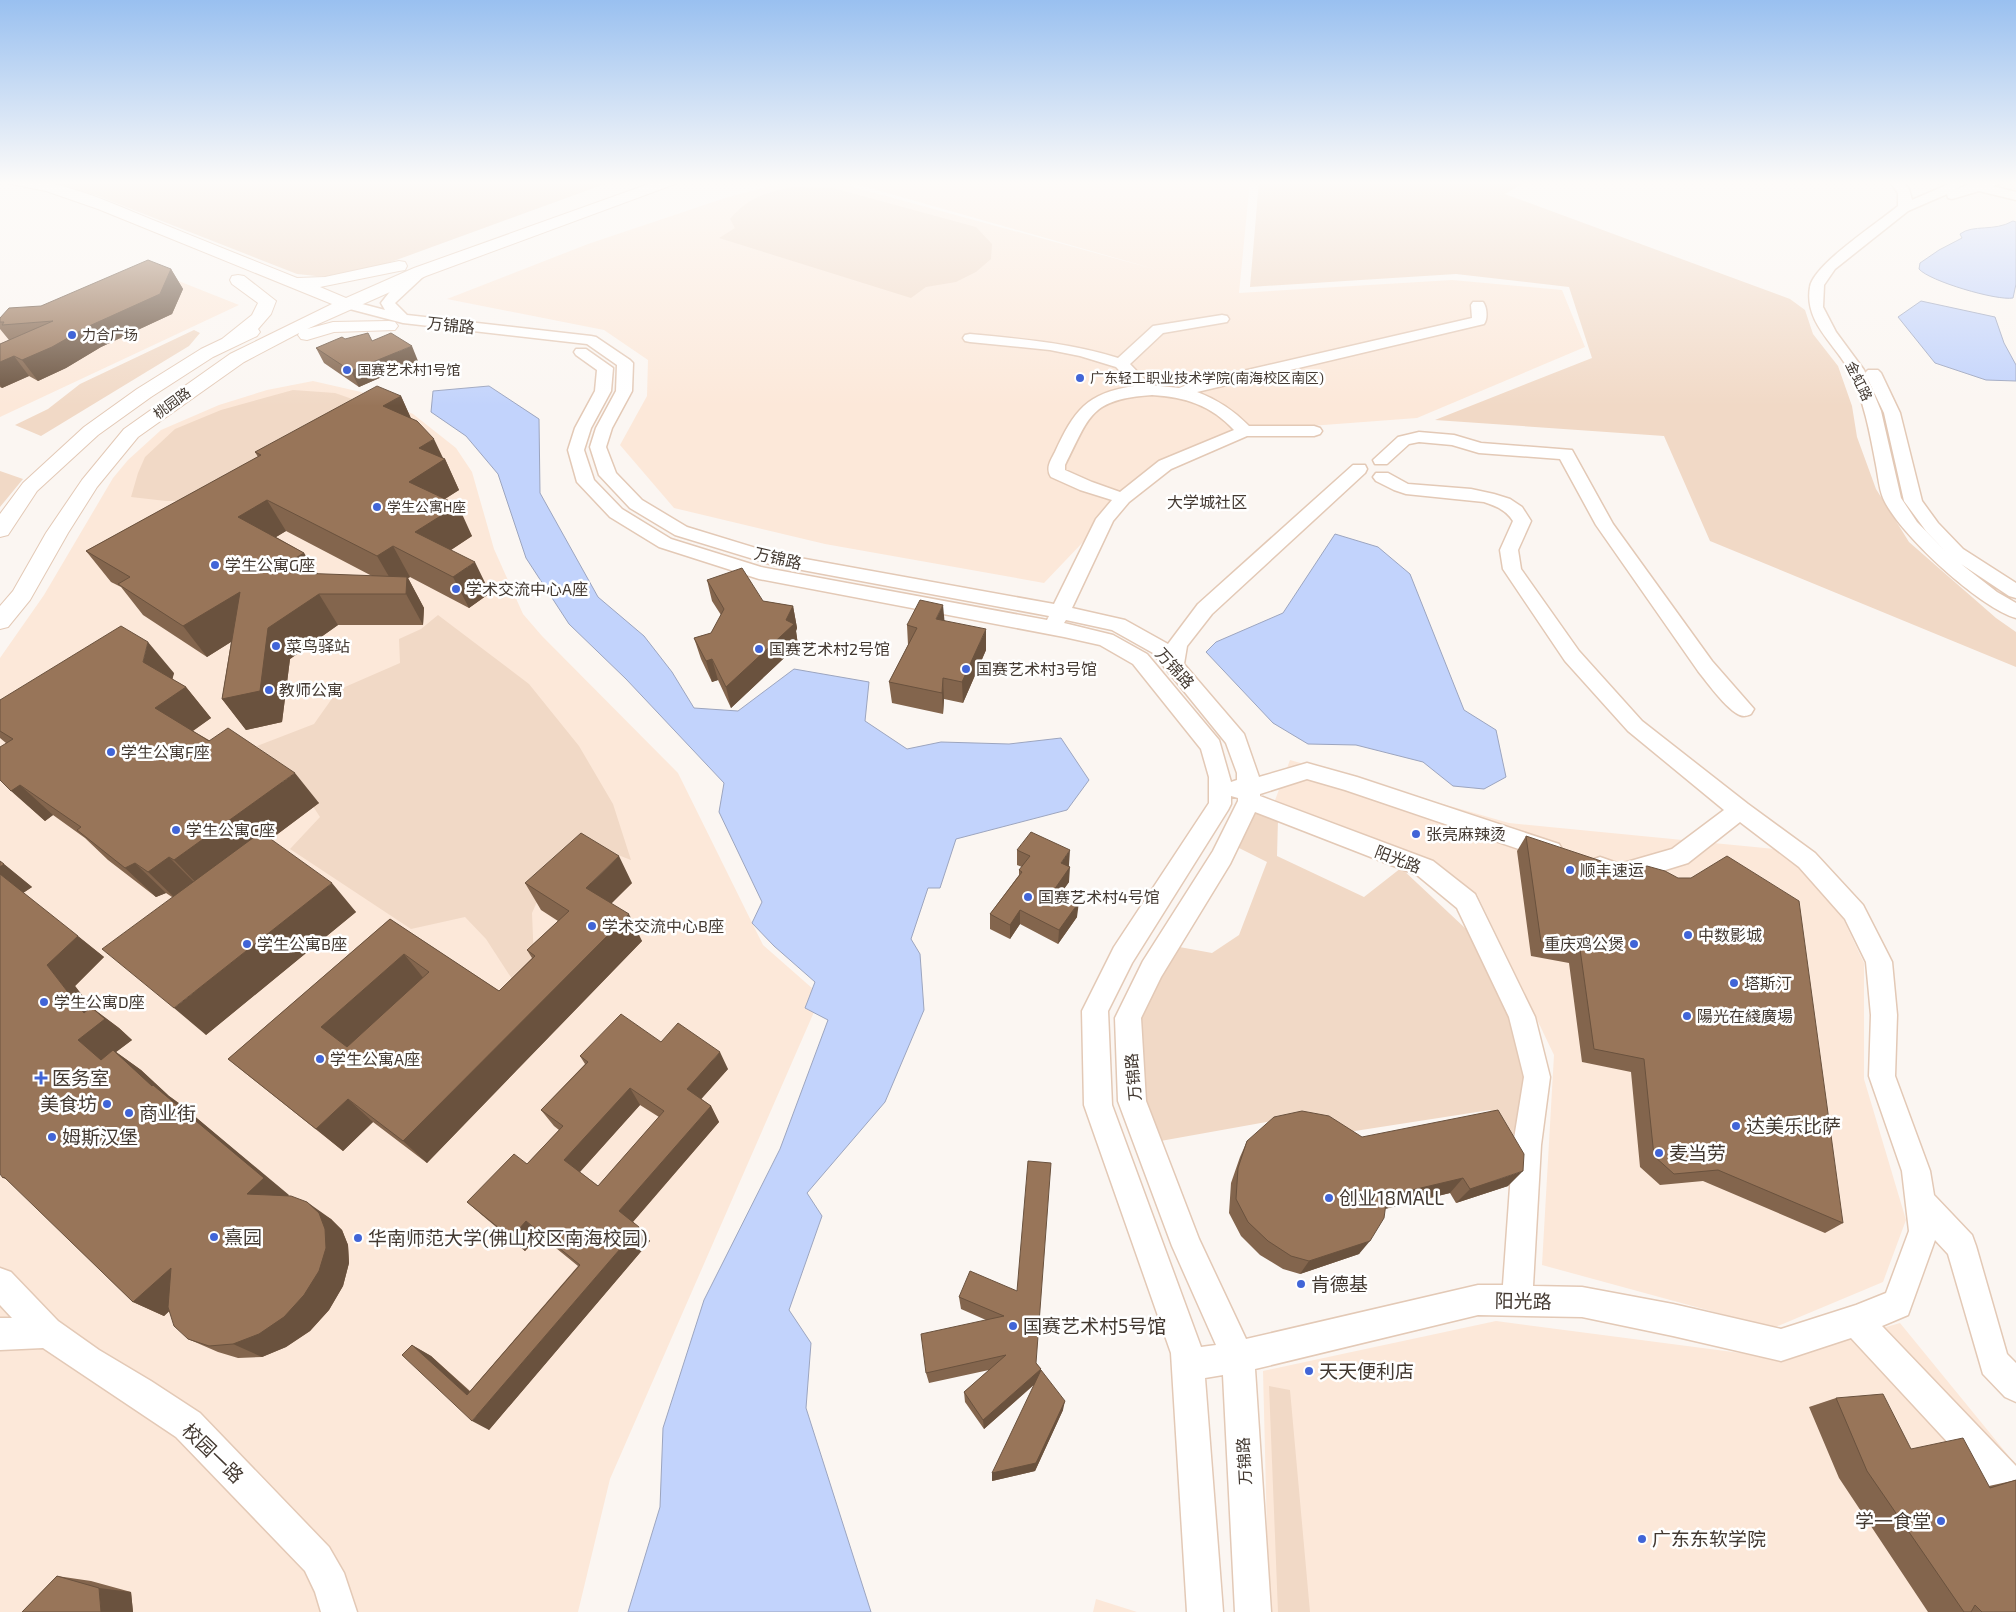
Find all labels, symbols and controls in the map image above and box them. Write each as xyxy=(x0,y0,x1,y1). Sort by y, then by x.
street label: 万锦路 xyxy=(426,313,476,336)
place label: 力合广场 xyxy=(82,326,138,343)
marker: 力合广场 xyxy=(66,329,78,341)
street label: 金虹路 xyxy=(1843,358,1876,403)
place label: 国赛艺术村1号馆 xyxy=(357,361,461,378)
marker: 国赛艺术村1号馆 xyxy=(341,364,353,376)
place label: 广东轻工职业技术学院(南海校区南区) xyxy=(1090,369,1324,386)
marker: 广东轻工职业技术学院(南海校区南区) xyxy=(1074,372,1086,384)
street label: 桃园路 xyxy=(150,383,194,422)
district label: 大学城社区 xyxy=(1167,492,1247,511)
place label: 学生公寓H座 xyxy=(387,498,466,515)
marker: 学生公寓H座 xyxy=(371,501,383,513)
street label: 万锦路 xyxy=(753,543,804,572)
place label: 学生公寓G座 xyxy=(225,555,315,574)
marker: 学生公寓G座 xyxy=(209,559,221,571)
place label: 学术交流中心A座 xyxy=(466,579,588,598)
marker: 学术交流中心A座 xyxy=(450,583,462,595)
place label: 菜鸟驿站 xyxy=(286,636,350,655)
place label: 国赛艺术村2号馆 xyxy=(769,639,890,658)
marker: 菜鸟驿站 xyxy=(270,640,282,652)
marker: 国赛艺术村2号馆 xyxy=(753,643,765,655)
street label: 万锦路 xyxy=(1152,643,1198,692)
place label: 国赛艺术村3号馆 xyxy=(976,659,1097,678)
marker: 国赛艺术村3号馆 xyxy=(960,663,972,675)
place label: 教师公寓 xyxy=(279,680,343,699)
marker: 教师公寓 xyxy=(263,684,275,696)
place label: 学生公寓F座 xyxy=(121,742,210,761)
marker: 学生公寓F座 xyxy=(105,746,117,758)
place label: 学生公寓C座 xyxy=(186,820,275,839)
marker: 学生公寓C座 xyxy=(170,824,182,836)
place label: 张亮麻辣烫 xyxy=(1426,824,1506,843)
marker: 张亮麻辣烫 xyxy=(1410,828,1422,840)
street label: 阳光路 xyxy=(1372,841,1424,876)
place label: 顺丰速运 xyxy=(1580,860,1644,879)
marker: 顺丰速运 xyxy=(1564,864,1576,876)
place label: 国赛艺术村4号馆 xyxy=(1038,887,1160,906)
marker: 国赛艺术村4号馆 xyxy=(1022,891,1034,903)
place label: 学术交流中心B座 xyxy=(602,916,724,935)
marker: 学术交流中心B座 xyxy=(586,920,598,932)
place label: 中数影城 xyxy=(1698,925,1762,944)
marker: 中数影城 xyxy=(1682,929,1694,941)
place label: 学生公寓B座 xyxy=(257,934,347,953)
place label: 重庆鸡公煲 xyxy=(1544,934,1624,953)
marker: 学生公寓B座 xyxy=(241,938,253,950)
marker: 重庆鸡公煲 xyxy=(1628,938,1640,950)
place label: 塔斯汀 xyxy=(1744,973,1792,992)
marker: 塔斯汀 xyxy=(1728,977,1740,989)
place label: 学生公寓D座 xyxy=(54,992,145,1011)
marker: 学生公寓D座 xyxy=(38,996,50,1008)
place label: 陽光在綫廣場 xyxy=(1697,1006,1793,1025)
marker: 陽光在綫廣場 xyxy=(1681,1010,1693,1022)
place label: 学生公寓A座 xyxy=(330,1049,420,1068)
street label: 万锦路 xyxy=(1121,1052,1144,1102)
marker: 学生公寓A座 xyxy=(314,1053,326,1065)
place label: 医务室 xyxy=(52,1066,109,1089)
marker: 医务室 xyxy=(34,1071,48,1085)
place label: 美食坊 xyxy=(40,1092,97,1115)
marker: 美食坊 xyxy=(101,1098,113,1110)
place label: 商业街 xyxy=(139,1101,196,1124)
marker: 商业街 xyxy=(123,1107,135,1119)
place label: 达美乐比萨 xyxy=(1746,1114,1841,1137)
marker: 达美乐比萨 xyxy=(1730,1120,1742,1132)
place label: 姆斯汉堡 xyxy=(62,1125,138,1148)
marker: 姆斯汉堡 xyxy=(46,1131,58,1143)
place label: 麦当劳 xyxy=(1669,1141,1726,1164)
marker: 麦当劳 xyxy=(1653,1147,1665,1159)
place label: 创业18MALL xyxy=(1339,1186,1444,1209)
marker: 创业18MALL xyxy=(1323,1192,1335,1204)
place label: 熹园 xyxy=(224,1225,262,1248)
place label: 华南师范大学(佛山校区南海校园) xyxy=(368,1226,648,1249)
marker: 熹园 xyxy=(208,1231,220,1243)
marker: 华南师范大学(佛山校区南海校园) xyxy=(352,1232,364,1244)
place label: 肯德基 xyxy=(1311,1272,1368,1295)
marker: 肯德基 xyxy=(1295,1278,1307,1290)
street label: 阳光路 xyxy=(1494,1289,1552,1312)
place label: 国赛艺术村5号馆 xyxy=(1023,1314,1166,1337)
marker: 国赛艺术村5号馆 xyxy=(1007,1320,1019,1332)
place label: 天天便利店 xyxy=(1319,1359,1414,1382)
marker: 天天便利店 xyxy=(1303,1365,1315,1377)
street label: 校园一路 xyxy=(178,1418,249,1487)
street label: 万锦路 xyxy=(1233,1437,1254,1485)
place label: 学一食堂 xyxy=(1855,1509,1931,1532)
marker: 学一食堂 xyxy=(1935,1515,1947,1527)
place label: 广东东软学院 xyxy=(1652,1527,1766,1550)
marker: 广东东软学院 xyxy=(1636,1533,1648,1545)

